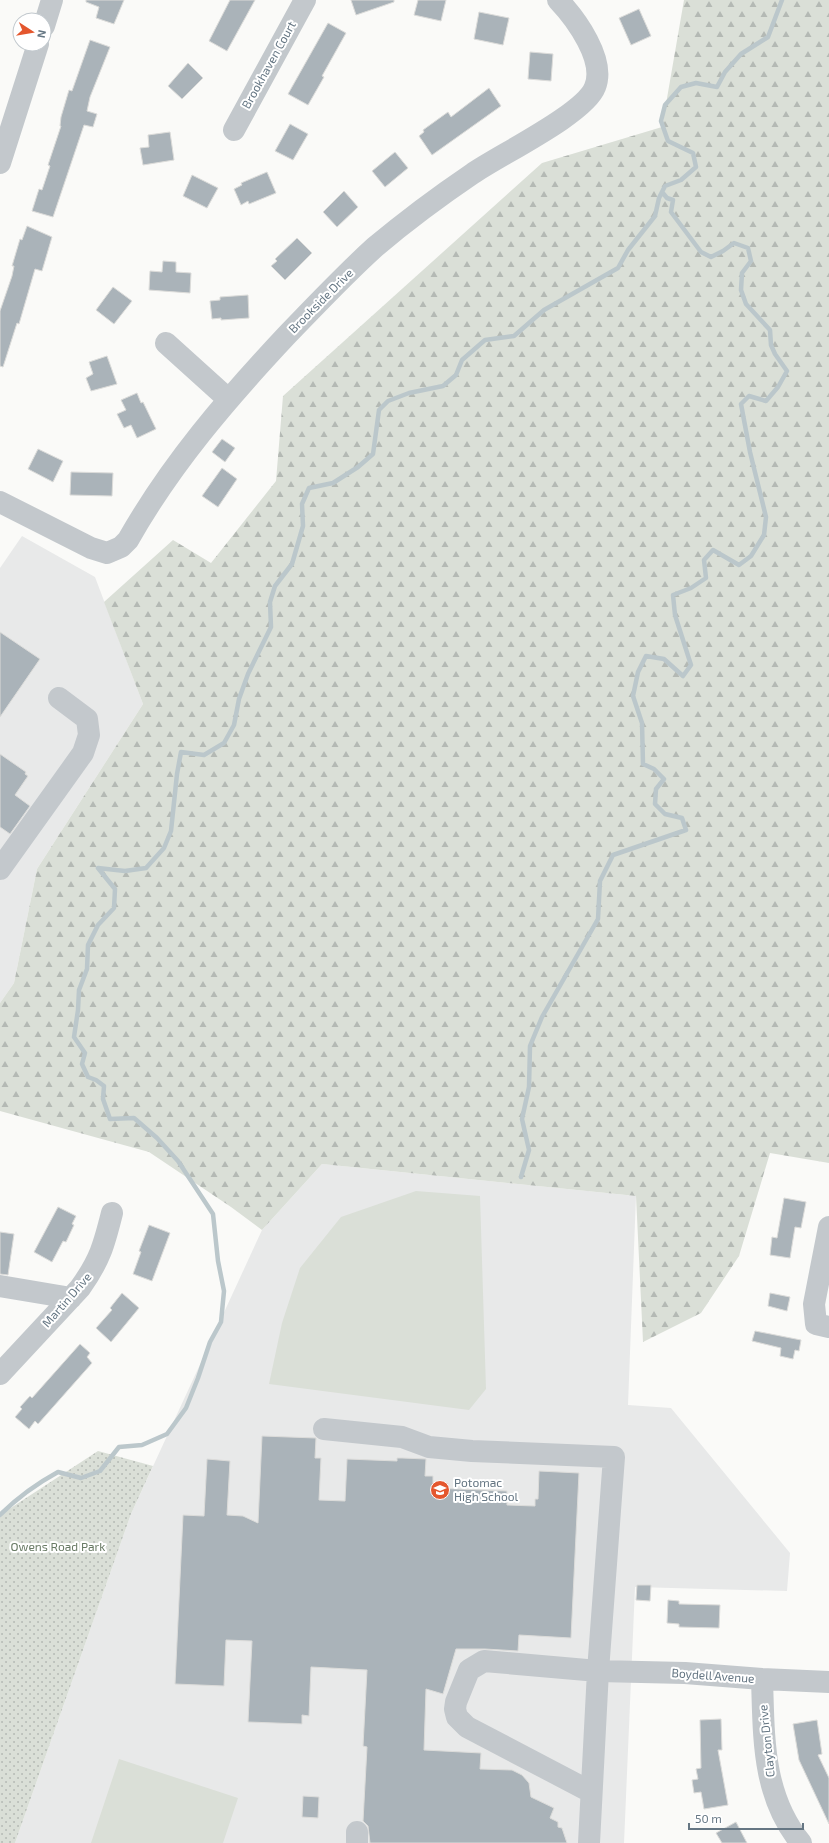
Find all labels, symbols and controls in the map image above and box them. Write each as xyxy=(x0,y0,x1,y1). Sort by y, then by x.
north arrow xyxy=(12,12,52,52)
street label: Brookhaven Court xyxy=(238,18,298,111)
text: N xyxy=(35,29,49,39)
street label: Brookside Drive xyxy=(285,265,355,335)
street label: Martin Drive xyxy=(39,1269,94,1329)
place label: Potomac High School xyxy=(454,1475,519,1503)
school or university icon: Potomac High School xyxy=(429,1479,451,1501)
park label: Owens Road Park xyxy=(11,1539,105,1553)
street label: Boydell Avenue xyxy=(671,1665,755,1685)
street label: Clayton Drive xyxy=(755,1704,777,1778)
scale bar xyxy=(689,1805,803,1831)
text: 50 m xyxy=(695,1811,722,1825)

